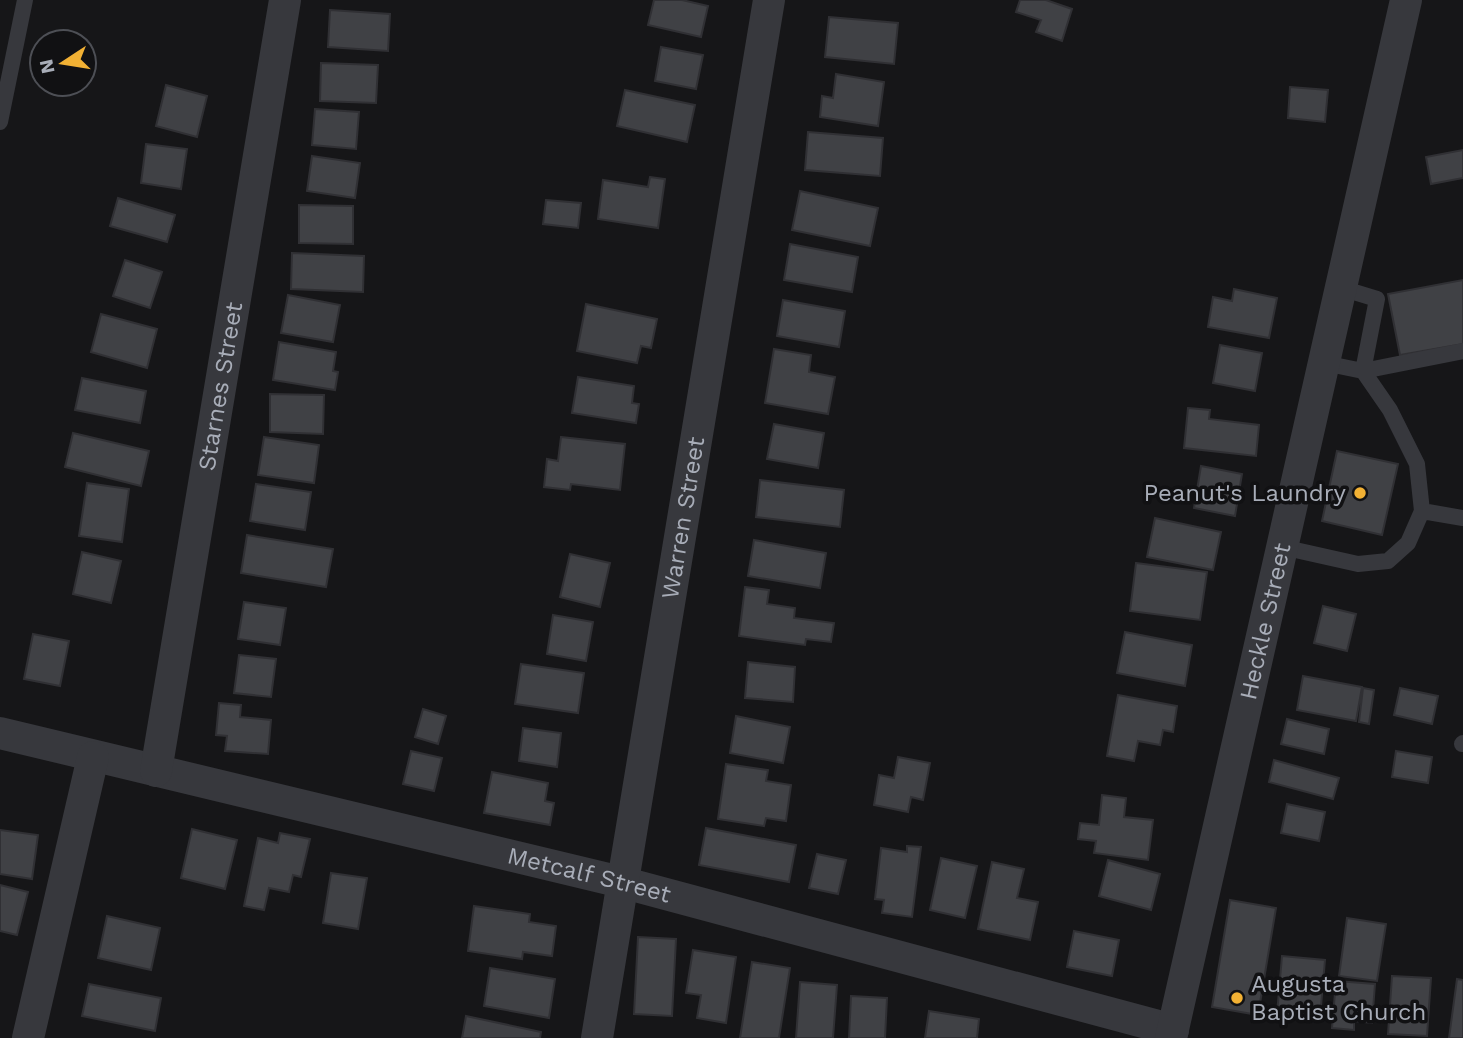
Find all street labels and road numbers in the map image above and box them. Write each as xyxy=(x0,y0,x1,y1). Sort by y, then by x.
street label: Starnes Street xyxy=(192,300,248,473)
street label: Warren Street xyxy=(656,435,710,601)
street label: Heckle Street xyxy=(1234,540,1297,703)
street label: Metcalf Street xyxy=(505,841,674,909)

